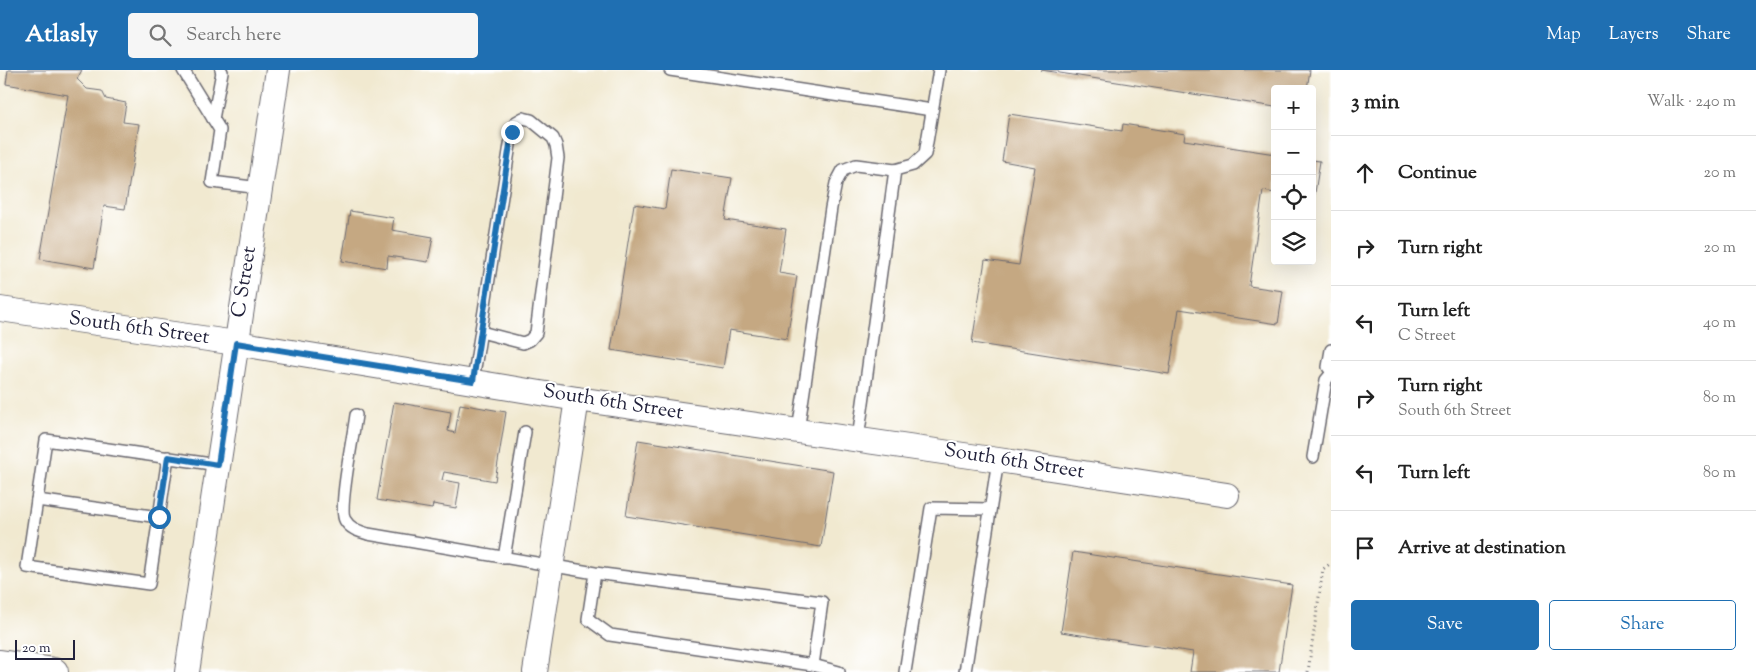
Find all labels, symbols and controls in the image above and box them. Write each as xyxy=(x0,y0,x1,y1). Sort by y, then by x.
search box xyxy=(128,13,478,58)
text: Atlasly xyxy=(25,18,98,52)
icon: search xyxy=(146,21,174,49)
text: Search here xyxy=(186,22,281,49)
text: Map xyxy=(1546,22,1581,48)
text: Layers xyxy=(1609,22,1659,48)
text: Share xyxy=(1687,22,1731,48)
map controls xyxy=(1271,85,1316,265)
button: + xyxy=(1271,85,1316,130)
text: 3 min xyxy=(1351,88,1400,118)
text: Walk · 240 m xyxy=(1647,91,1736,114)
route end xyxy=(501,121,524,144)
button: − xyxy=(1271,130,1316,175)
icon: ahead xyxy=(1351,159,1379,187)
text: Continue xyxy=(1398,160,1477,187)
text: 20 m xyxy=(1703,162,1736,185)
button: locate xyxy=(1271,175,1316,220)
button: layers xyxy=(1271,220,1316,265)
icon: right xyxy=(1351,234,1379,262)
text: Turn right xyxy=(1398,235,1482,262)
text: 20 m xyxy=(1703,237,1736,260)
street label: C Street xyxy=(225,244,265,320)
text: Turn left xyxy=(1398,298,1470,325)
street label: South 6th Street xyxy=(67,305,211,353)
icon: left xyxy=(1351,309,1379,337)
text: 40 m xyxy=(1703,312,1736,335)
text: C Street xyxy=(1398,325,1456,348)
text: Turn right xyxy=(1398,373,1482,400)
street label: South 6th Street xyxy=(541,378,685,428)
icon: right xyxy=(1351,384,1379,412)
text: 80 m xyxy=(1703,387,1736,410)
text: South 6th Street xyxy=(1398,400,1511,423)
street label: South 6th Street xyxy=(942,437,1086,487)
icon: left xyxy=(1351,459,1379,487)
text: Turn left xyxy=(1398,460,1470,487)
text: 80 m xyxy=(1703,462,1736,485)
route start xyxy=(148,506,171,529)
icon: arrive xyxy=(1351,534,1379,562)
text: Arrive at destination xyxy=(1398,535,1566,562)
button: Save xyxy=(1351,600,1539,650)
button: Share xyxy=(1549,600,1736,650)
scale bar xyxy=(15,637,75,660)
text: 20 m xyxy=(22,639,51,659)

